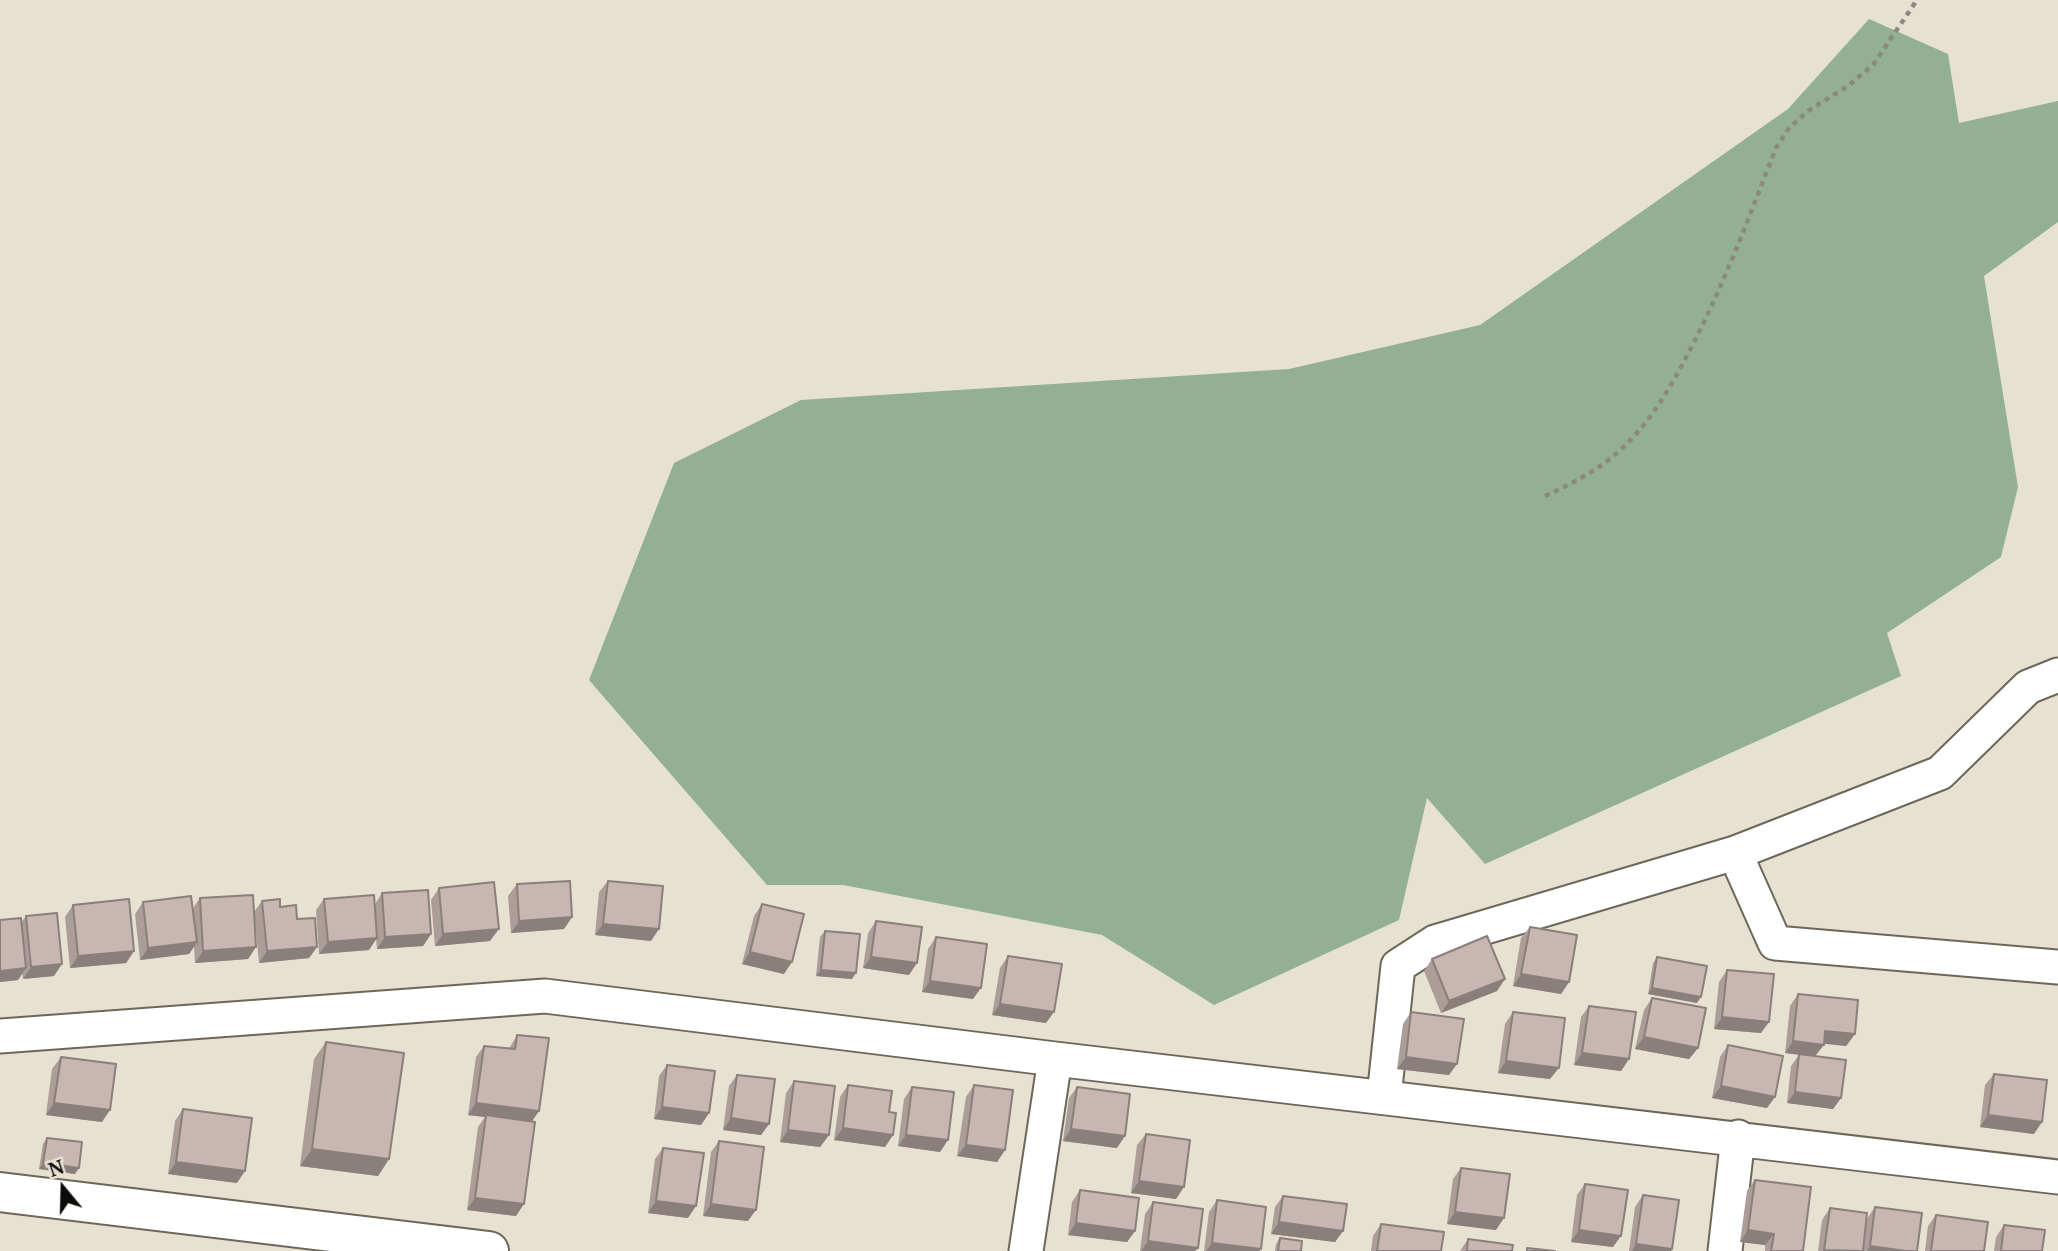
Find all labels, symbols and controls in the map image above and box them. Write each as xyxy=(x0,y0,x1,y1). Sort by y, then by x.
north arrow xyxy=(28,1153,98,1223)
text: N xyxy=(45,1153,67,1183)

